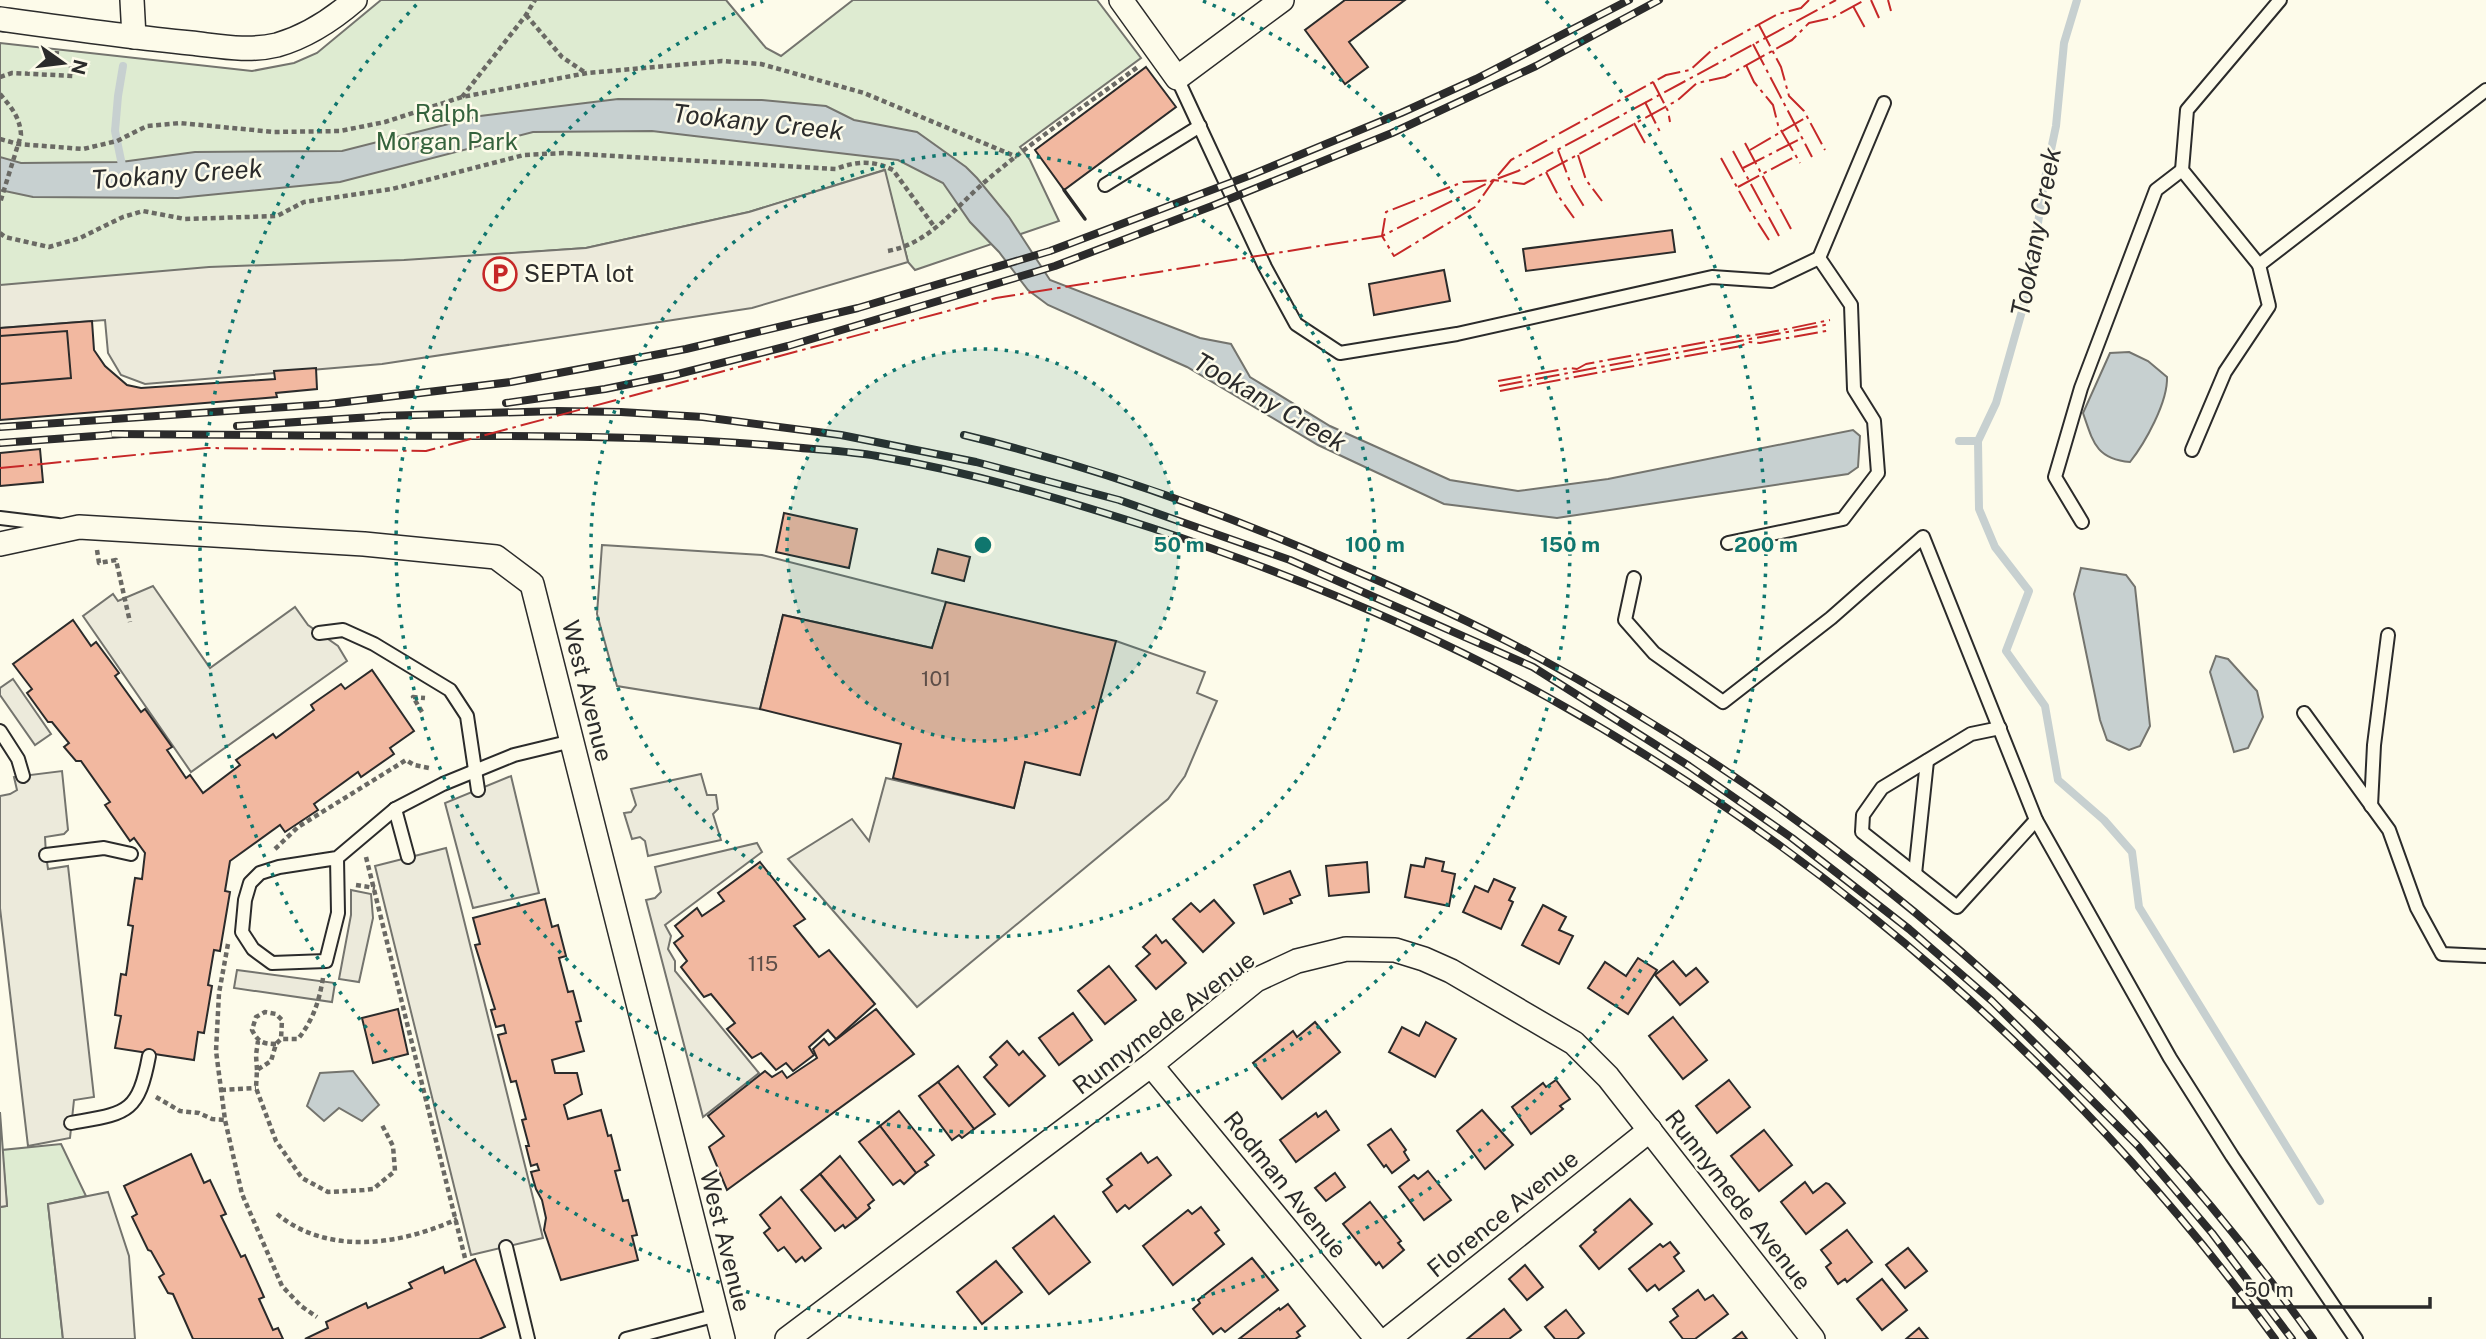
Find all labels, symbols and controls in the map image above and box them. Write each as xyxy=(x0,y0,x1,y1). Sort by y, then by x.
north arrow xyxy=(28,28,98,98)
text: N xyxy=(67,57,92,77)
water label: Tookany Creek xyxy=(671,97,845,146)
park label: Ralph Morgan Park xyxy=(376,99,518,155)
water label: Tookany Creek xyxy=(2004,145,2067,319)
water label: Tookany Creek xyxy=(90,152,264,195)
parking icon: SEPTA lot xyxy=(481,255,519,293)
place label: SEPTA lot xyxy=(524,259,634,287)
water label: Tookany Creek xyxy=(1188,345,1352,458)
text: 50 m xyxy=(1153,532,1205,557)
text: 100 m xyxy=(1345,532,1405,557)
text: 150 m xyxy=(1540,532,1600,557)
text: 200 m xyxy=(1734,532,1798,557)
centre of rings xyxy=(971,533,995,557)
street label: West Avenue xyxy=(557,617,619,764)
house number: 101 xyxy=(921,666,951,691)
street label: Runnymede Avenue xyxy=(1067,945,1260,1100)
house number: 115 xyxy=(748,951,778,976)
street label: Runnymede Avenue xyxy=(1660,1104,1818,1295)
street label: Rodman Avenue xyxy=(1218,1106,1353,1263)
street label: Florence Avenue xyxy=(1421,1144,1583,1283)
street label: West Avenue xyxy=(695,1167,757,1314)
scale bar xyxy=(2234,1266,2430,1310)
text: 50 m xyxy=(2244,1277,2294,1302)

